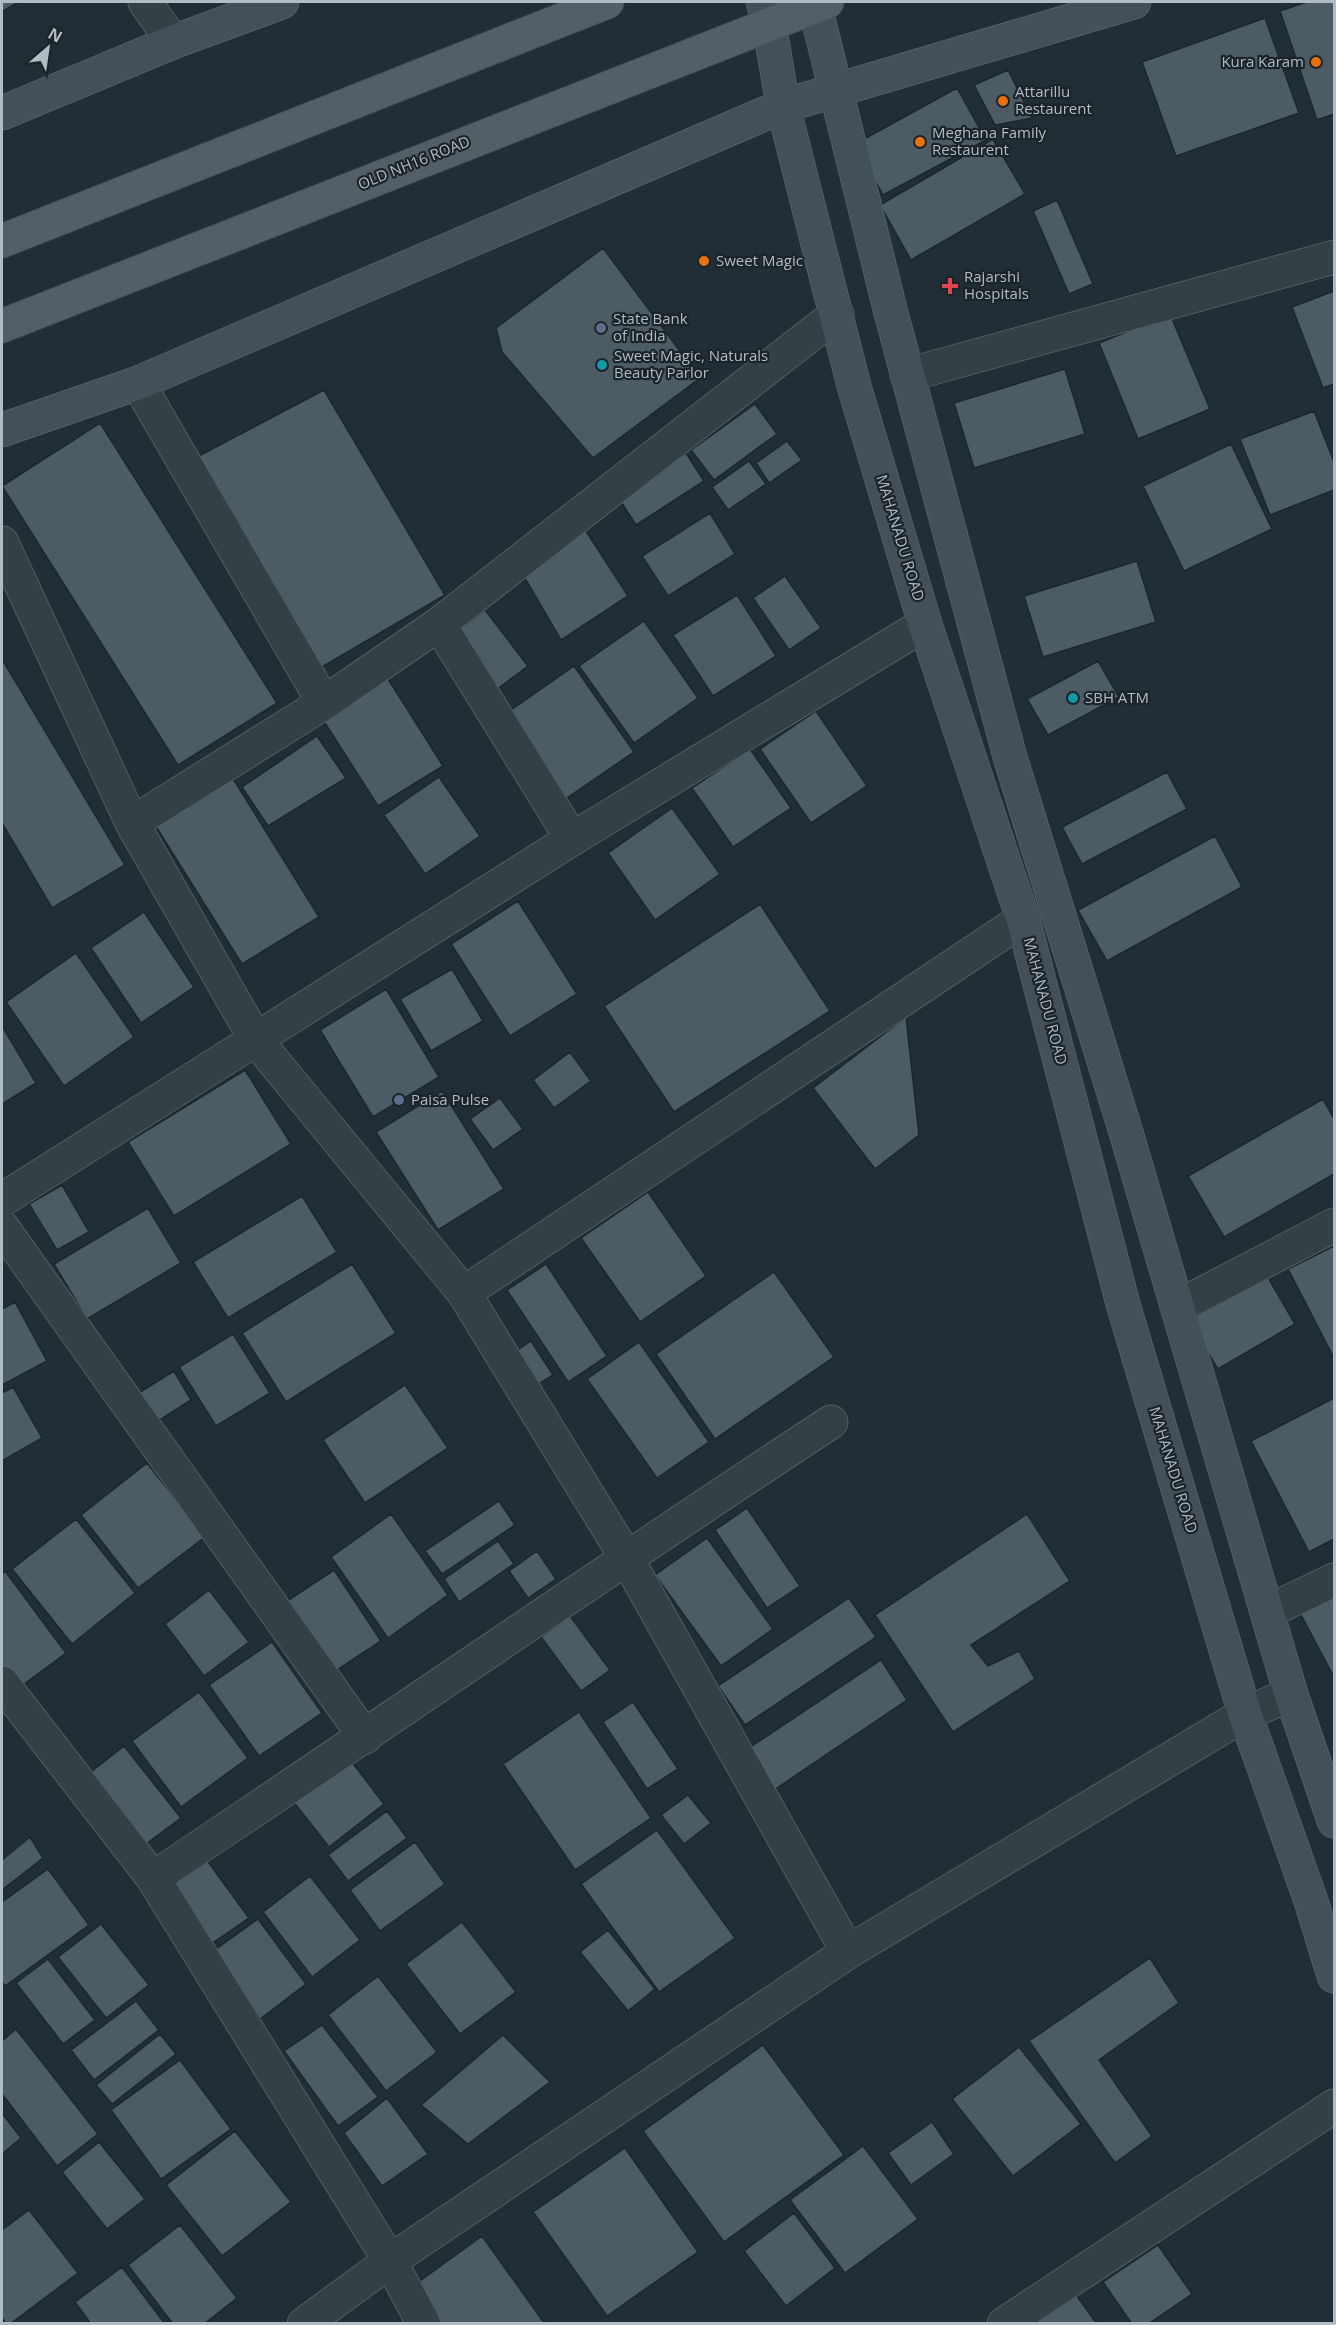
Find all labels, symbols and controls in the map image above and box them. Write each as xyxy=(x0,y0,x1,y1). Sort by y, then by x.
north arrow xyxy=(18,18,78,78)
text: N xyxy=(44,22,66,48)
place label: Kura Karam xyxy=(1221,51,1304,71)
marker: Kura Karam xyxy=(1309,55,1323,69)
place label: Attarillu Restaurent xyxy=(1015,81,1092,118)
marker: Attarillu Restaurent xyxy=(996,94,1010,108)
place label: Meghana Family Restaurent xyxy=(932,122,1047,159)
street label: OLD NH16 ROAD xyxy=(355,131,473,194)
marker: Meghana Family Restaurent xyxy=(913,135,927,149)
place label: Sweet Magic xyxy=(716,250,803,270)
marker: Sweet Magic xyxy=(697,254,711,268)
place label: Rajarshi Hospitals xyxy=(964,266,1029,303)
marker: Rajarshi Hospitals xyxy=(941,277,959,295)
place label: State Bank of India xyxy=(613,308,688,345)
marker: State Bank of India xyxy=(594,321,608,335)
place label: Sweet Magic, Naturals Beauty Parlor xyxy=(614,345,768,382)
marker: Sweet Magic, Naturals Beauty Parlor xyxy=(595,358,609,372)
street label: MAHANADU ROAD xyxy=(872,472,930,603)
place label: SBH ATM xyxy=(1085,687,1149,707)
marker: SBH ATM xyxy=(1066,691,1080,705)
street label: MAHANADU ROAD xyxy=(1019,935,1073,1067)
place label: Paisa Pulse xyxy=(411,1089,489,1109)
marker: Paisa Pulse xyxy=(392,1093,406,1107)
street label: MAHANADU ROAD xyxy=(1145,1404,1203,1535)

